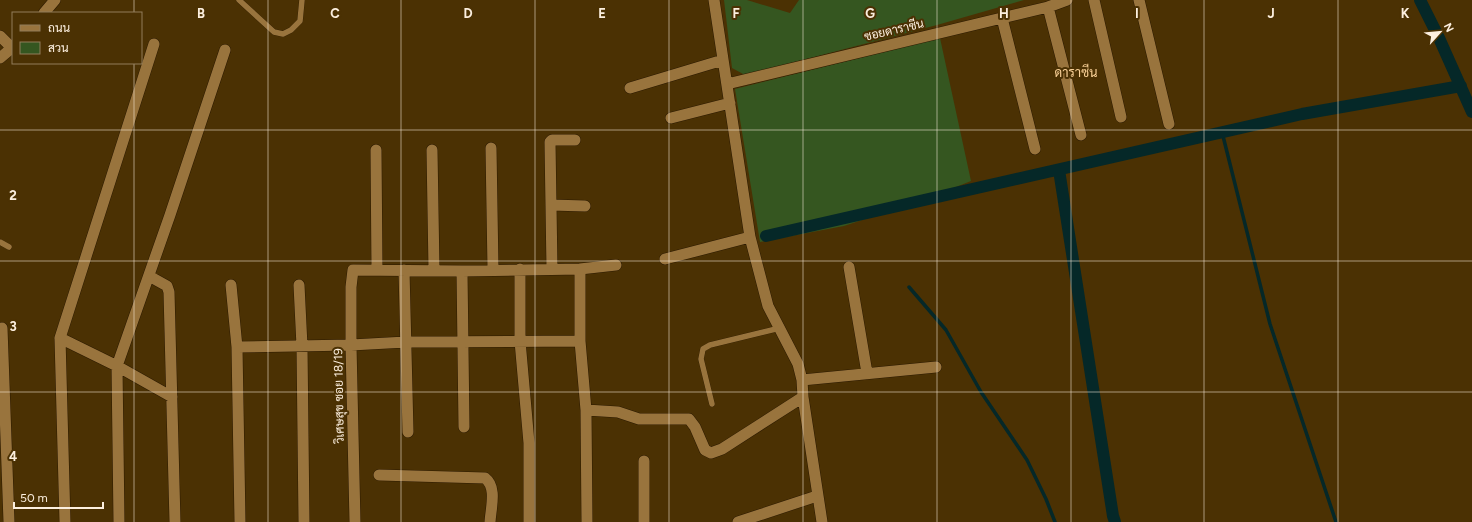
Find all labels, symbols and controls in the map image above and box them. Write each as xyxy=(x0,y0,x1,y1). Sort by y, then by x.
text: B xyxy=(197,6,205,21)
text: C xyxy=(330,6,340,21)
text: D xyxy=(463,6,473,21)
text: E xyxy=(598,6,606,21)
text: F xyxy=(732,6,740,21)
text: G xyxy=(865,6,875,21)
text: H xyxy=(999,6,1009,21)
text: I xyxy=(1135,6,1139,21)
text: J xyxy=(1267,6,1275,21)
text: K xyxy=(1401,6,1410,21)
legend xyxy=(12,12,142,64)
north arrow xyxy=(1420,12,1460,52)
street label: ซอยดาราซีน xyxy=(863,15,926,44)
text: ถนน xyxy=(48,21,71,35)
text: N xyxy=(1441,21,1456,34)
text: สวน xyxy=(48,41,69,55)
district label: ดาราซีน xyxy=(1055,63,1097,80)
text: 2 xyxy=(9,188,17,203)
text: 3 xyxy=(9,319,17,334)
street label: วิเศษสุข ซอย 18/19 xyxy=(331,348,349,445)
text: 4 xyxy=(9,449,17,464)
scale bar xyxy=(14,484,103,510)
text: 50 m xyxy=(20,491,48,505)

